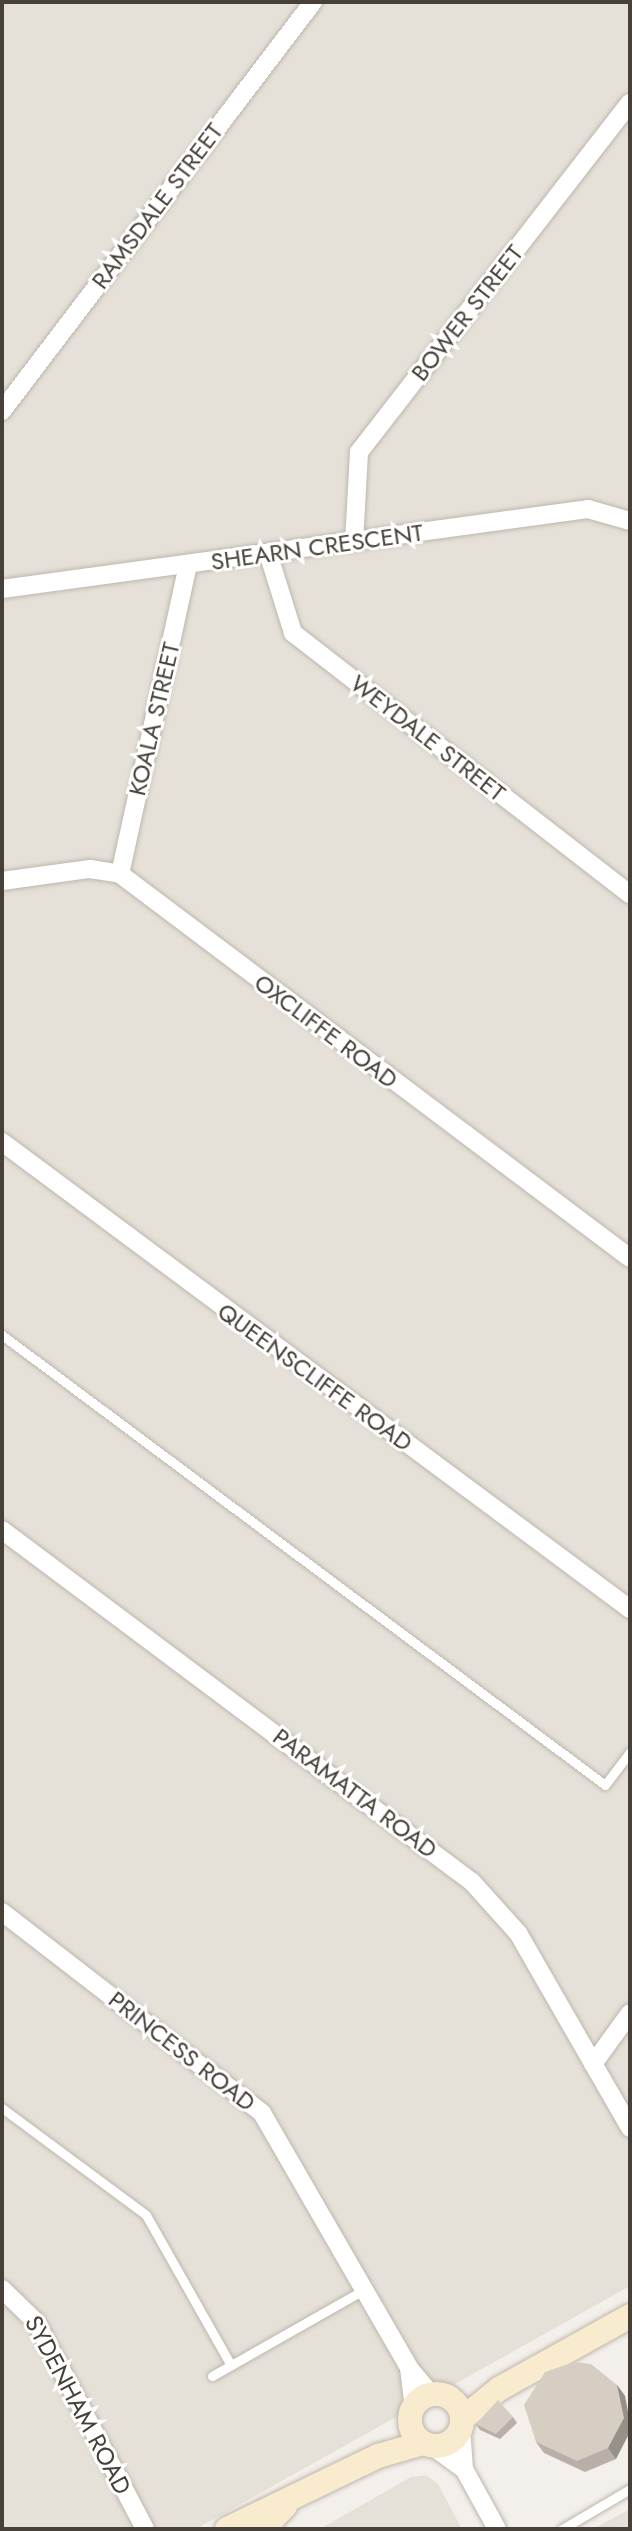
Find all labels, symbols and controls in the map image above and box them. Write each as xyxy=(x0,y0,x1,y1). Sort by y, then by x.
street label: RAMSDALE STREET xyxy=(85,118,229,294)
street label: BOWER STREET xyxy=(405,239,529,387)
street label: SHEARN CRESCENT xyxy=(209,518,425,576)
street label: KOALA STREET xyxy=(122,640,186,798)
street label: WEYDALE STREET xyxy=(345,669,511,807)
street label: OXCLIFFE ROAD xyxy=(249,968,403,1094)
street label: QUEENSCLIFFE ROAD xyxy=(212,1297,418,1457)
street label: PARAMATTA ROAD xyxy=(267,1722,443,1864)
street label: PRINCESS ROAD xyxy=(103,1985,261,2117)
street label: SYDENHAM ROAD xyxy=(19,2311,137,2499)

